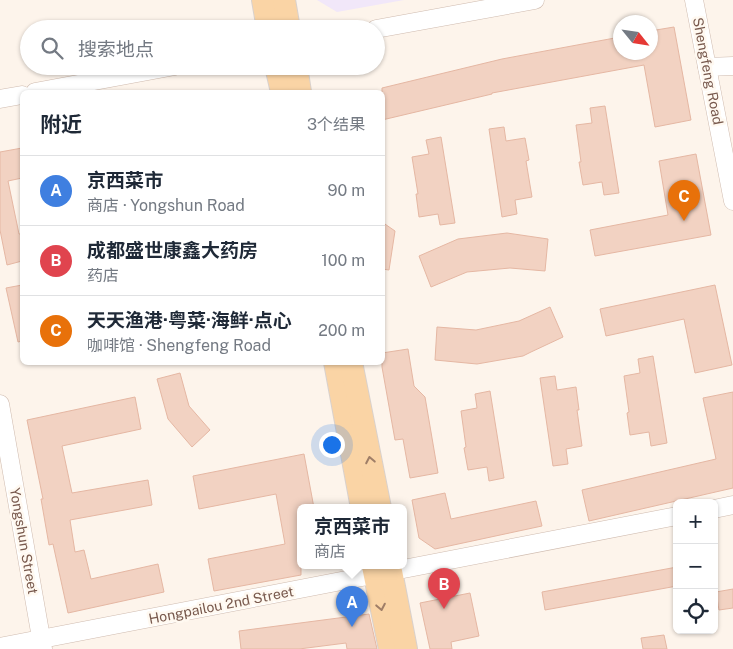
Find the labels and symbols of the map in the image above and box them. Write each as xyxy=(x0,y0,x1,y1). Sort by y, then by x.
north arrow xyxy=(613,15,658,60)
street label: Shengfeng Road xyxy=(690,16,726,126)
pin: C xyxy=(668,180,700,221)
your location xyxy=(319,432,345,458)
one-way arrow xyxy=(366,456,376,465)
street label: Yongshun Street xyxy=(7,487,41,595)
pin: B xyxy=(428,568,460,609)
street label: Hongpailou 2nd Street xyxy=(147,583,295,627)
pin: A xyxy=(336,586,368,627)
one-way arrow xyxy=(376,603,386,612)

